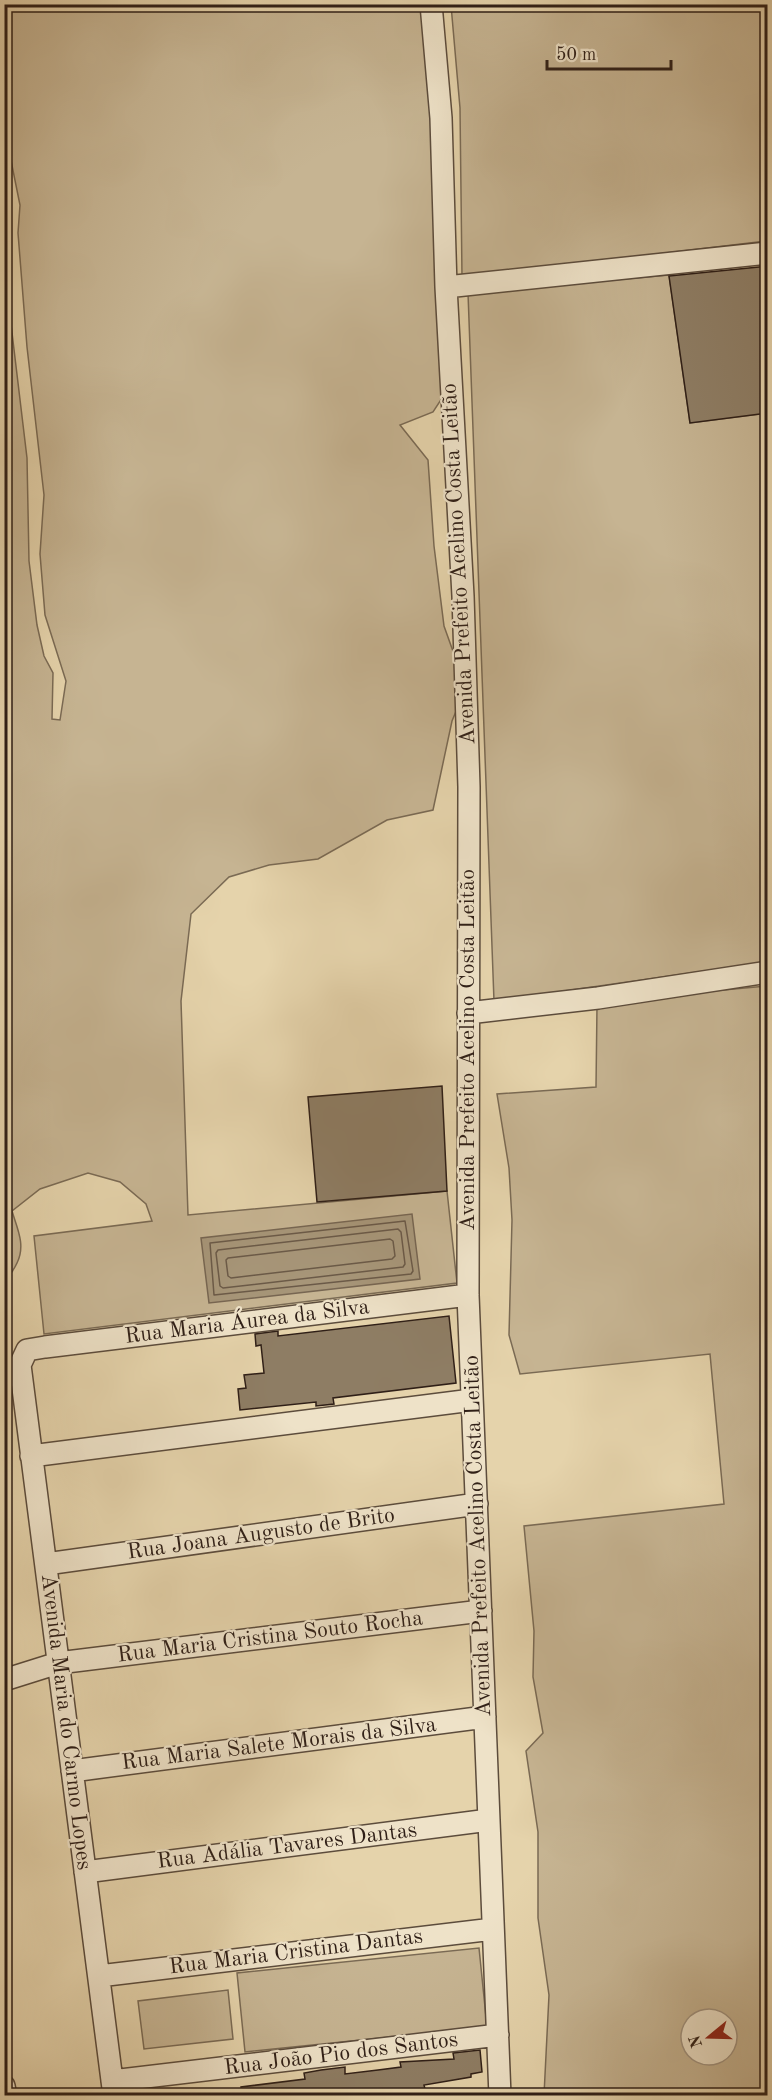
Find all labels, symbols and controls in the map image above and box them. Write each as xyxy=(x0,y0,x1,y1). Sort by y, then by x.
scale bar xyxy=(547,33,672,71)
text: 50 m xyxy=(556,46,596,64)
street label: Avenida Prefeito Acelino Costa Leitão xyxy=(439,383,479,745)
street label: Avenida Prefeito Acelino Costa Leitão xyxy=(457,869,479,1231)
street label: Rua Maria Áurea da Silva xyxy=(123,1293,371,1348)
street label: Avenida Prefeito Acelino Costa Leitão xyxy=(461,1355,495,1717)
street label: Rua Joana Augusto de Brito xyxy=(126,1504,396,1564)
street label: Avenida Maria do Carmo Lopes xyxy=(37,1573,95,1871)
street label: Rua Maria Cristina Souto Rocha xyxy=(116,1607,424,1667)
street label: Rua Maria Salete Morais da Silva xyxy=(120,1714,438,1774)
street label: Rua Adália Tavares Dantas xyxy=(156,1819,418,1873)
street label: Rua Maria Cristina Dantas xyxy=(168,1926,424,1978)
north arrow xyxy=(679,2007,739,2067)
street label: Rua João Pio dos Santos xyxy=(223,2029,459,2079)
text: N xyxy=(687,2032,706,2050)

